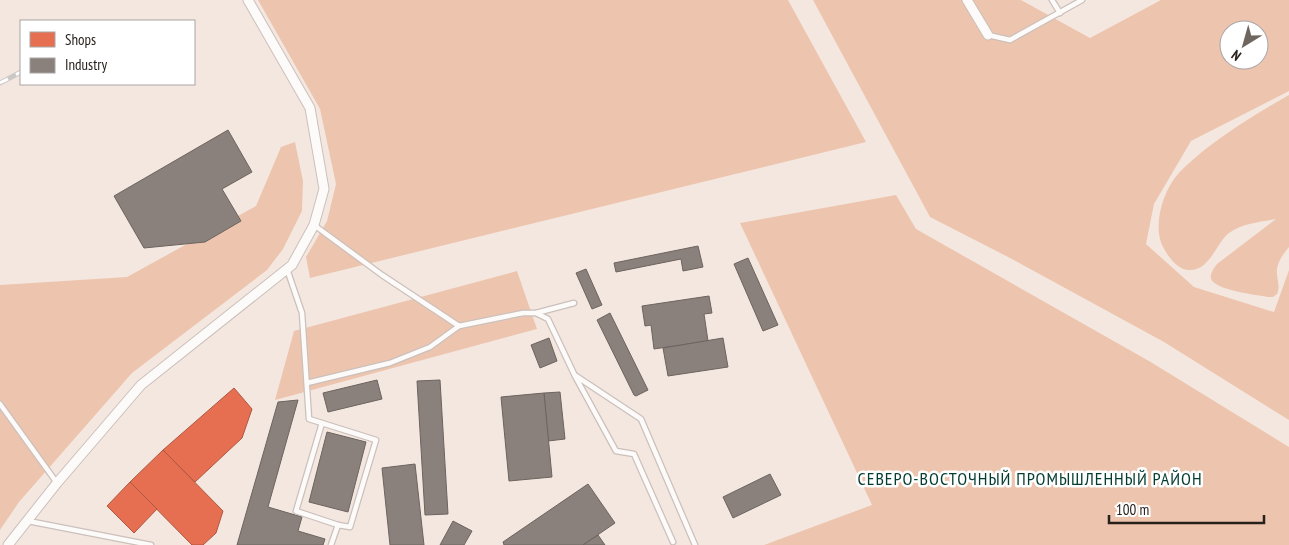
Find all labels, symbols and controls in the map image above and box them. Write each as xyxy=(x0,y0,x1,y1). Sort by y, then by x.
legend xyxy=(20,20,195,85)
north arrow xyxy=(1219,20,1269,70)
text: Shops xyxy=(65,30,96,49)
text: N xyxy=(1228,46,1245,65)
text: Industry xyxy=(65,55,107,74)
district label: СЕВЕРО-ВОСТОЧНЫЙ ПРОМЫШЛЕННЫЙ РАЙОН xyxy=(857,467,1203,490)
scale bar xyxy=(1109,492,1264,524)
text: 100 m xyxy=(1116,500,1149,519)

